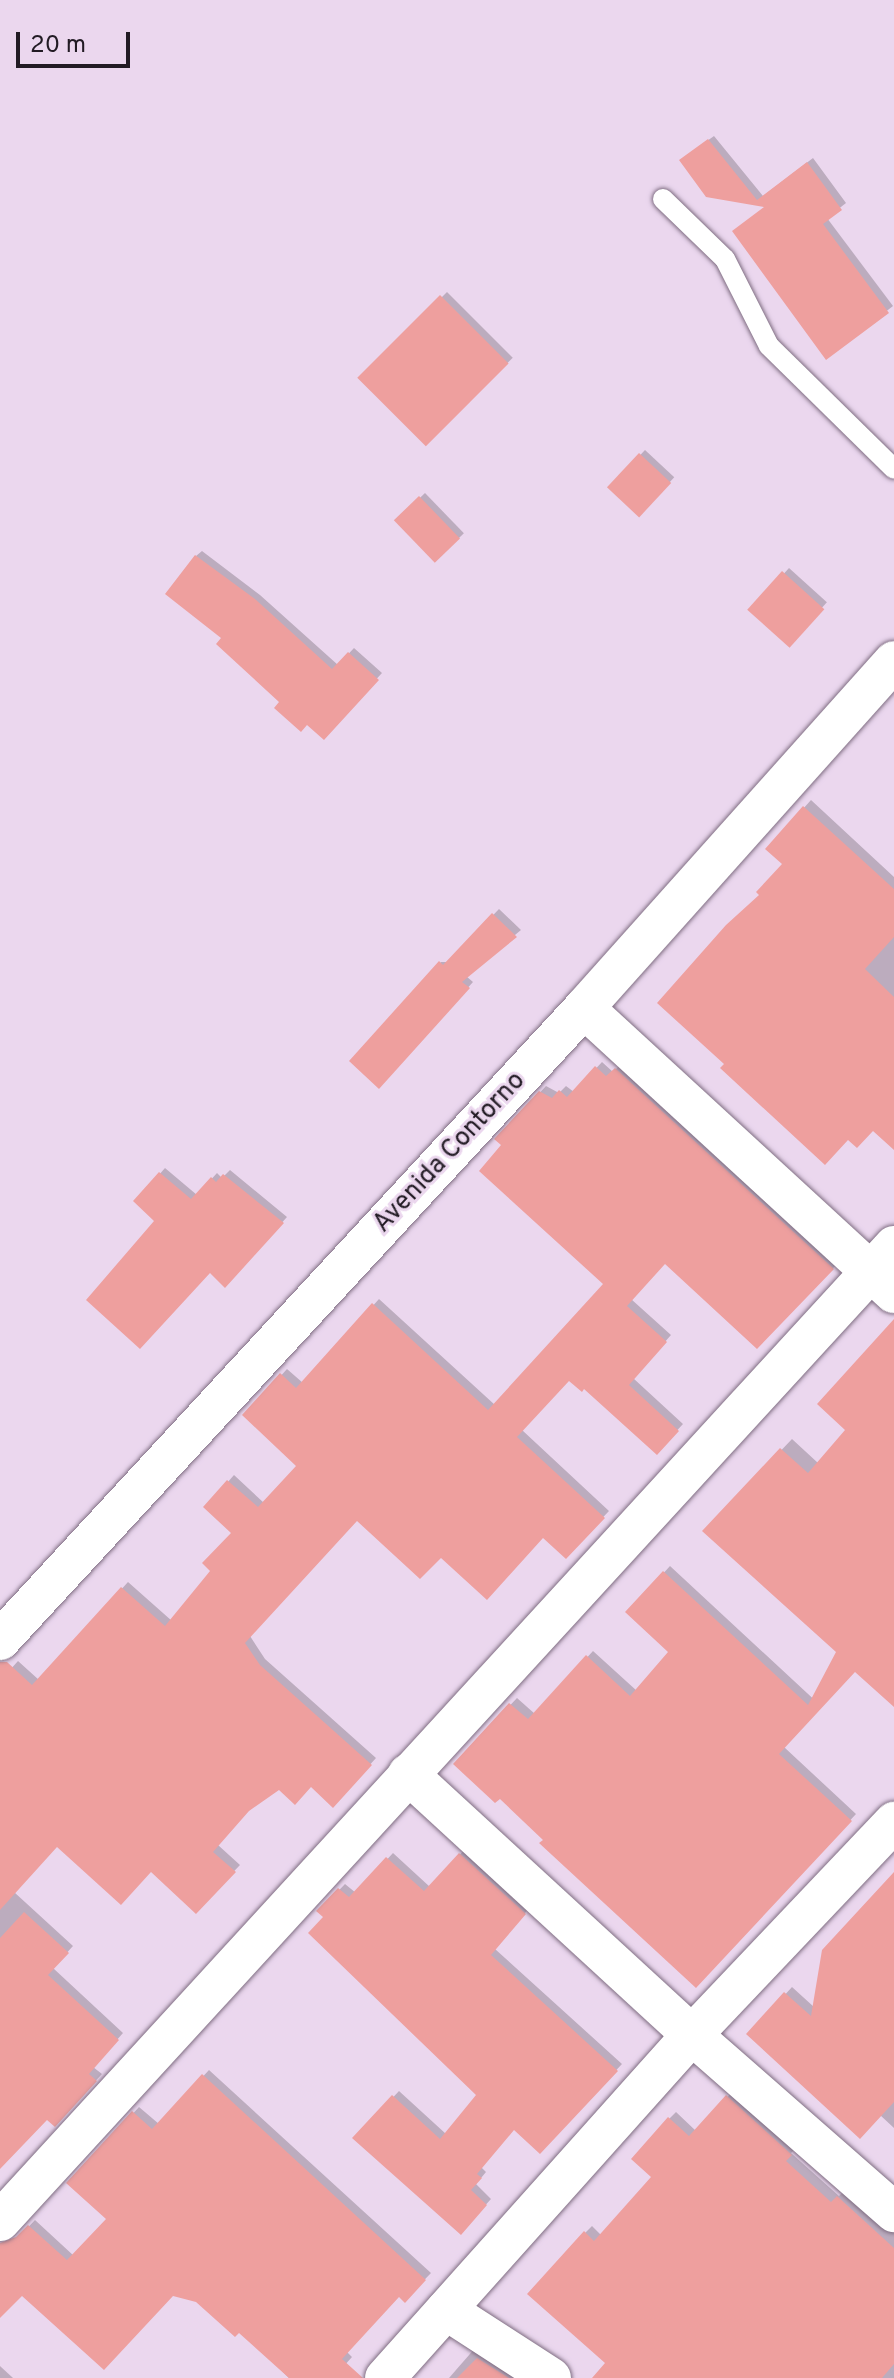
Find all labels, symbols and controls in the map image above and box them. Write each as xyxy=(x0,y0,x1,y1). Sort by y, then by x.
scale bar xyxy=(20,16,134,66)
text: 20 m xyxy=(30,31,86,61)
street label: Avenida Contorno xyxy=(368,1066,532,1240)

